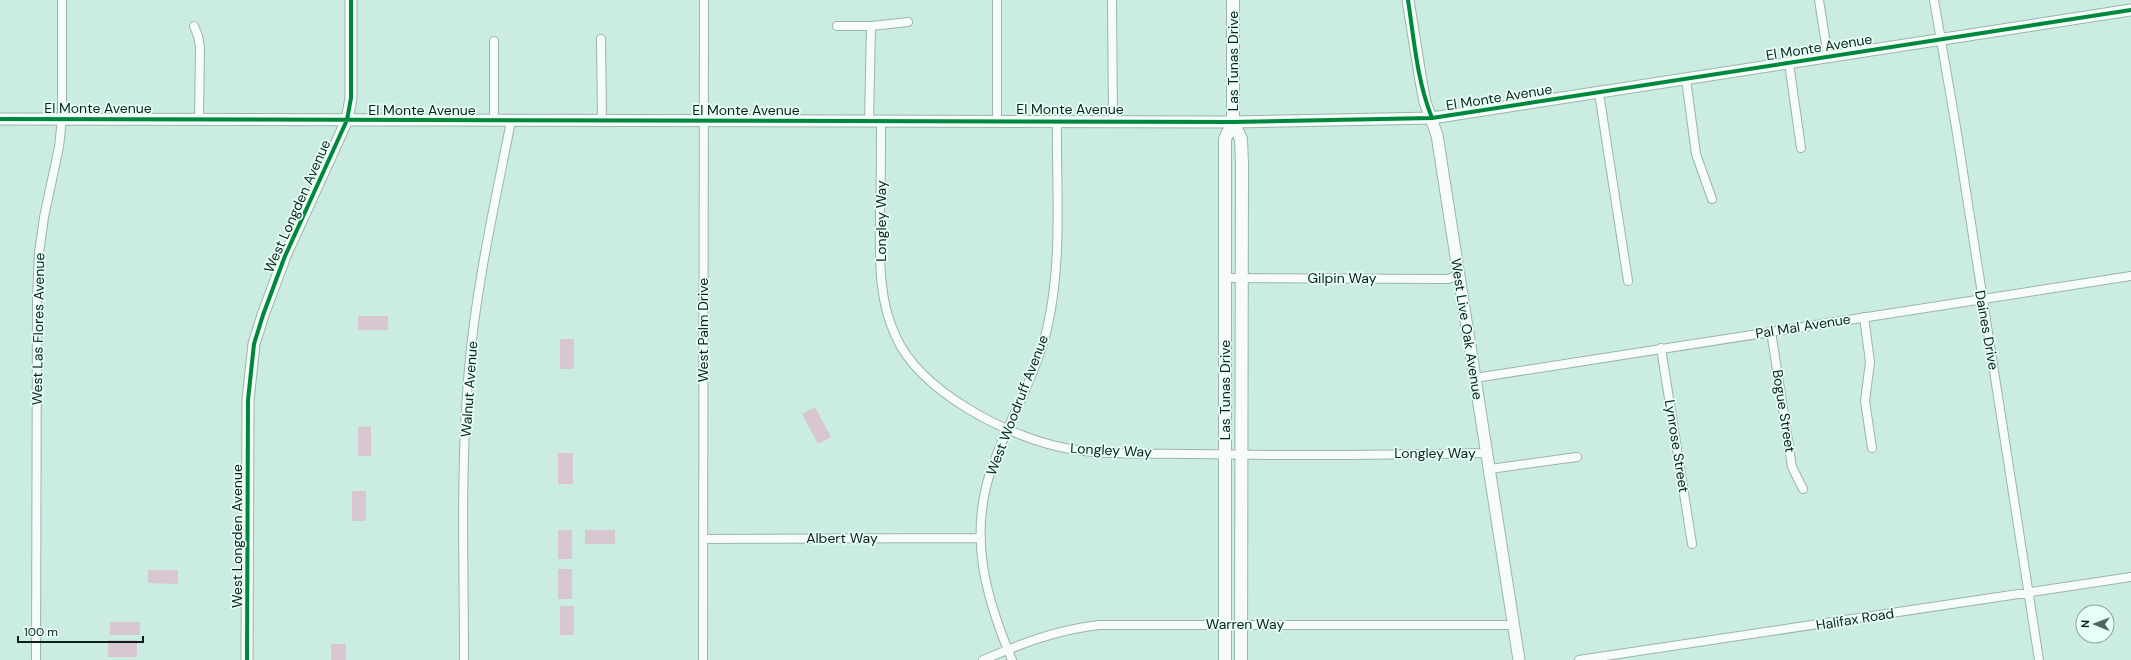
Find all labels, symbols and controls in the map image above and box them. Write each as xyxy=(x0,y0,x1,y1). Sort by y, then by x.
street label: Las Tunas Drive xyxy=(1224,11,1242,111)
street label: El Monte Avenue xyxy=(1765,30,1873,64)
street label: El Monte Avenue xyxy=(1445,80,1553,114)
street label: El Monte Avenue xyxy=(44,99,152,117)
street label: El Monte Avenue xyxy=(1016,100,1124,118)
street label: El Monte Avenue xyxy=(368,101,476,119)
street label: El Monte Avenue xyxy=(692,101,800,119)
street label: West Longden Avenue xyxy=(260,137,334,275)
street label: Longley Way xyxy=(872,180,890,262)
street label: West Las Flores Avenue xyxy=(28,253,48,405)
street label: West Live Oak Avenue xyxy=(1447,257,1487,401)
street label: Gilpin Way xyxy=(1307,269,1377,287)
street label: West Palm Drive xyxy=(694,278,712,382)
street label: Daines Drive xyxy=(1971,289,2003,371)
street label: Pal Mal Avenue xyxy=(1754,310,1852,342)
street label: West Woodruff Avenue xyxy=(982,332,1052,478)
street label: Walnut Avenue xyxy=(457,340,481,438)
street label: Las Tunas Drive xyxy=(1216,340,1234,440)
street label: Bogue Street xyxy=(1769,368,1799,454)
street label: Lynrose Street xyxy=(1661,398,1693,494)
street label: Longley Way xyxy=(1070,439,1152,461)
street label: Longley Way xyxy=(1394,444,1476,462)
street label: West Longden Avenue xyxy=(228,464,246,608)
street label: Albert Way xyxy=(806,529,878,547)
street label: Halifax Road xyxy=(1815,604,1895,634)
north arrow xyxy=(2075,604,2115,644)
street label: Warren Way xyxy=(1206,615,1284,633)
scale bar xyxy=(18,618,143,644)
text: N xyxy=(2078,620,2092,628)
text: 100 m xyxy=(24,624,58,640)

